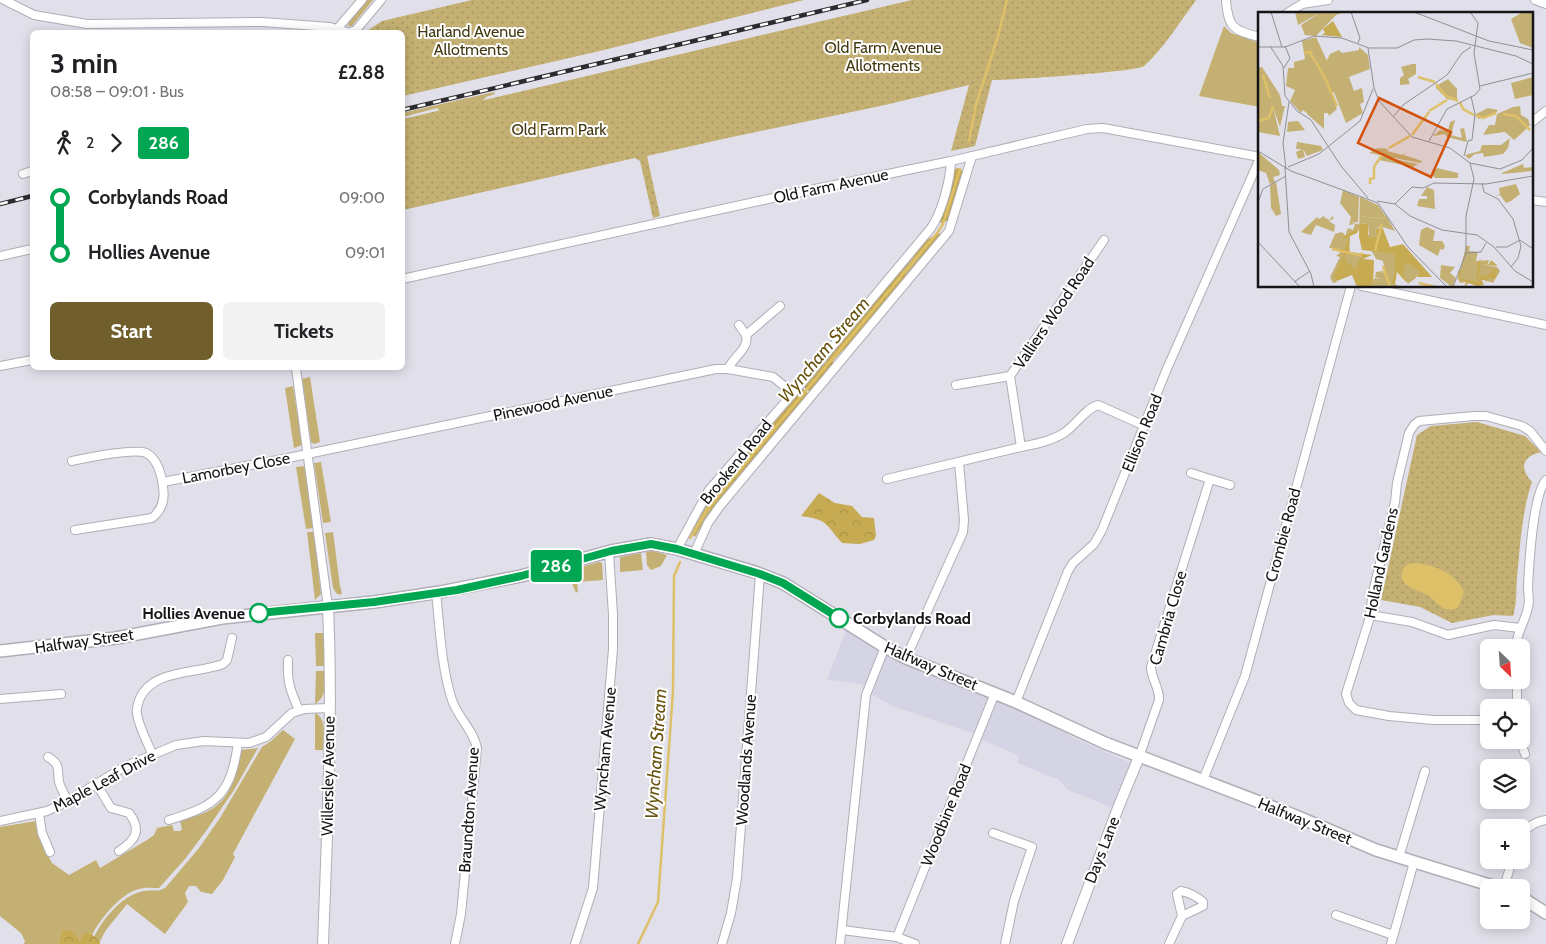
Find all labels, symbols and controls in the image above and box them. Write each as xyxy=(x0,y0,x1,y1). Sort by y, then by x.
inset map xyxy=(1258,12,1534,288)
park label: Harland Avenue Allotments xyxy=(417,22,525,59)
park label: Old Farm Avenue Allotments xyxy=(825,38,941,75)
text: 3 min xyxy=(50,46,118,80)
text: £2.88 xyxy=(338,61,385,84)
text: 08:58 – 09:01 · Bus xyxy=(50,82,184,101)
park label: Old Farm Park xyxy=(511,120,607,139)
icon: walk xyxy=(50,129,78,157)
icon: forward xyxy=(102,129,130,157)
text: 286 xyxy=(148,132,179,154)
text: 2 xyxy=(86,133,94,152)
street label: Old Farm Avenue xyxy=(772,165,890,207)
text: Corbylands Road xyxy=(88,186,228,209)
text: 09:00 xyxy=(339,188,385,207)
text: Hollies Avenue xyxy=(88,241,210,264)
text: 09:01 xyxy=(345,243,385,262)
street label: Valliers Wood Road xyxy=(1010,254,1098,372)
water label: Wyncham Stream xyxy=(774,293,874,407)
button: Start xyxy=(50,302,213,360)
button: Tickets xyxy=(223,302,385,360)
street label: Pinewood Avenue xyxy=(491,381,615,425)
street label: Ellison Road xyxy=(1118,391,1166,475)
street label: Brookend Road xyxy=(696,416,776,508)
street label: Lamorbey Close xyxy=(180,448,292,488)
street label: Crombie Road xyxy=(1261,486,1305,584)
street label: Holland Gardens xyxy=(1360,506,1402,620)
line badge: 286 xyxy=(527,550,585,582)
text: 286 xyxy=(541,555,571,577)
street label: Cambria Close xyxy=(1145,569,1191,667)
marker: Hollies Avenue xyxy=(249,603,269,623)
place label: Hollies Avenue xyxy=(142,604,245,623)
marker: Corbylands Road xyxy=(829,608,849,628)
place label: Corbylands Road xyxy=(853,609,971,628)
street label: Halfway Street xyxy=(33,625,135,657)
street label: Halfway Street xyxy=(881,638,981,694)
north arrow xyxy=(1480,639,1530,689)
map controls xyxy=(1480,639,1530,929)
street label: Wyncham Avenue xyxy=(590,686,620,812)
water label: Wyncham Stream xyxy=(640,688,672,820)
street label: Woodlands Avenue xyxy=(732,694,760,826)
button: locate xyxy=(1480,699,1530,749)
street label: Willersley Avenue xyxy=(317,716,339,836)
street label: Maple Leaf Drive xyxy=(49,746,159,816)
street label: Braundton Avenue xyxy=(455,747,483,873)
button: layers xyxy=(1480,759,1530,809)
street label: Woodbine Road xyxy=(917,761,975,869)
street label: Halfway Street xyxy=(1255,794,1355,849)
street label: Days Lane xyxy=(1081,814,1123,886)
button: + xyxy=(1480,819,1530,869)
button: − xyxy=(1480,879,1530,929)

